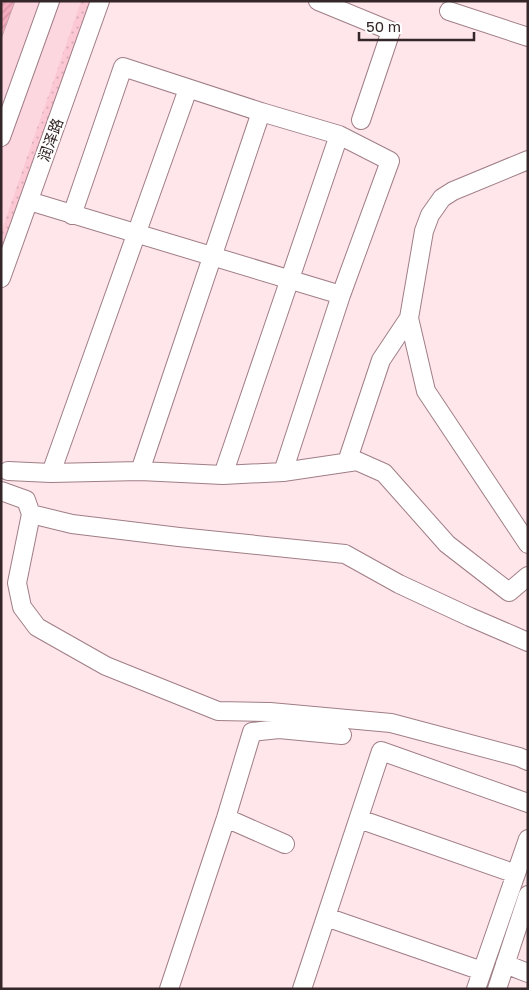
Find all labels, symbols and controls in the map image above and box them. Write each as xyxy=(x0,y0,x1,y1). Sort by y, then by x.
scale bar xyxy=(359,10,474,42)
text: 50 m xyxy=(366,17,401,35)
street label: 润泽路 xyxy=(34,115,66,164)

